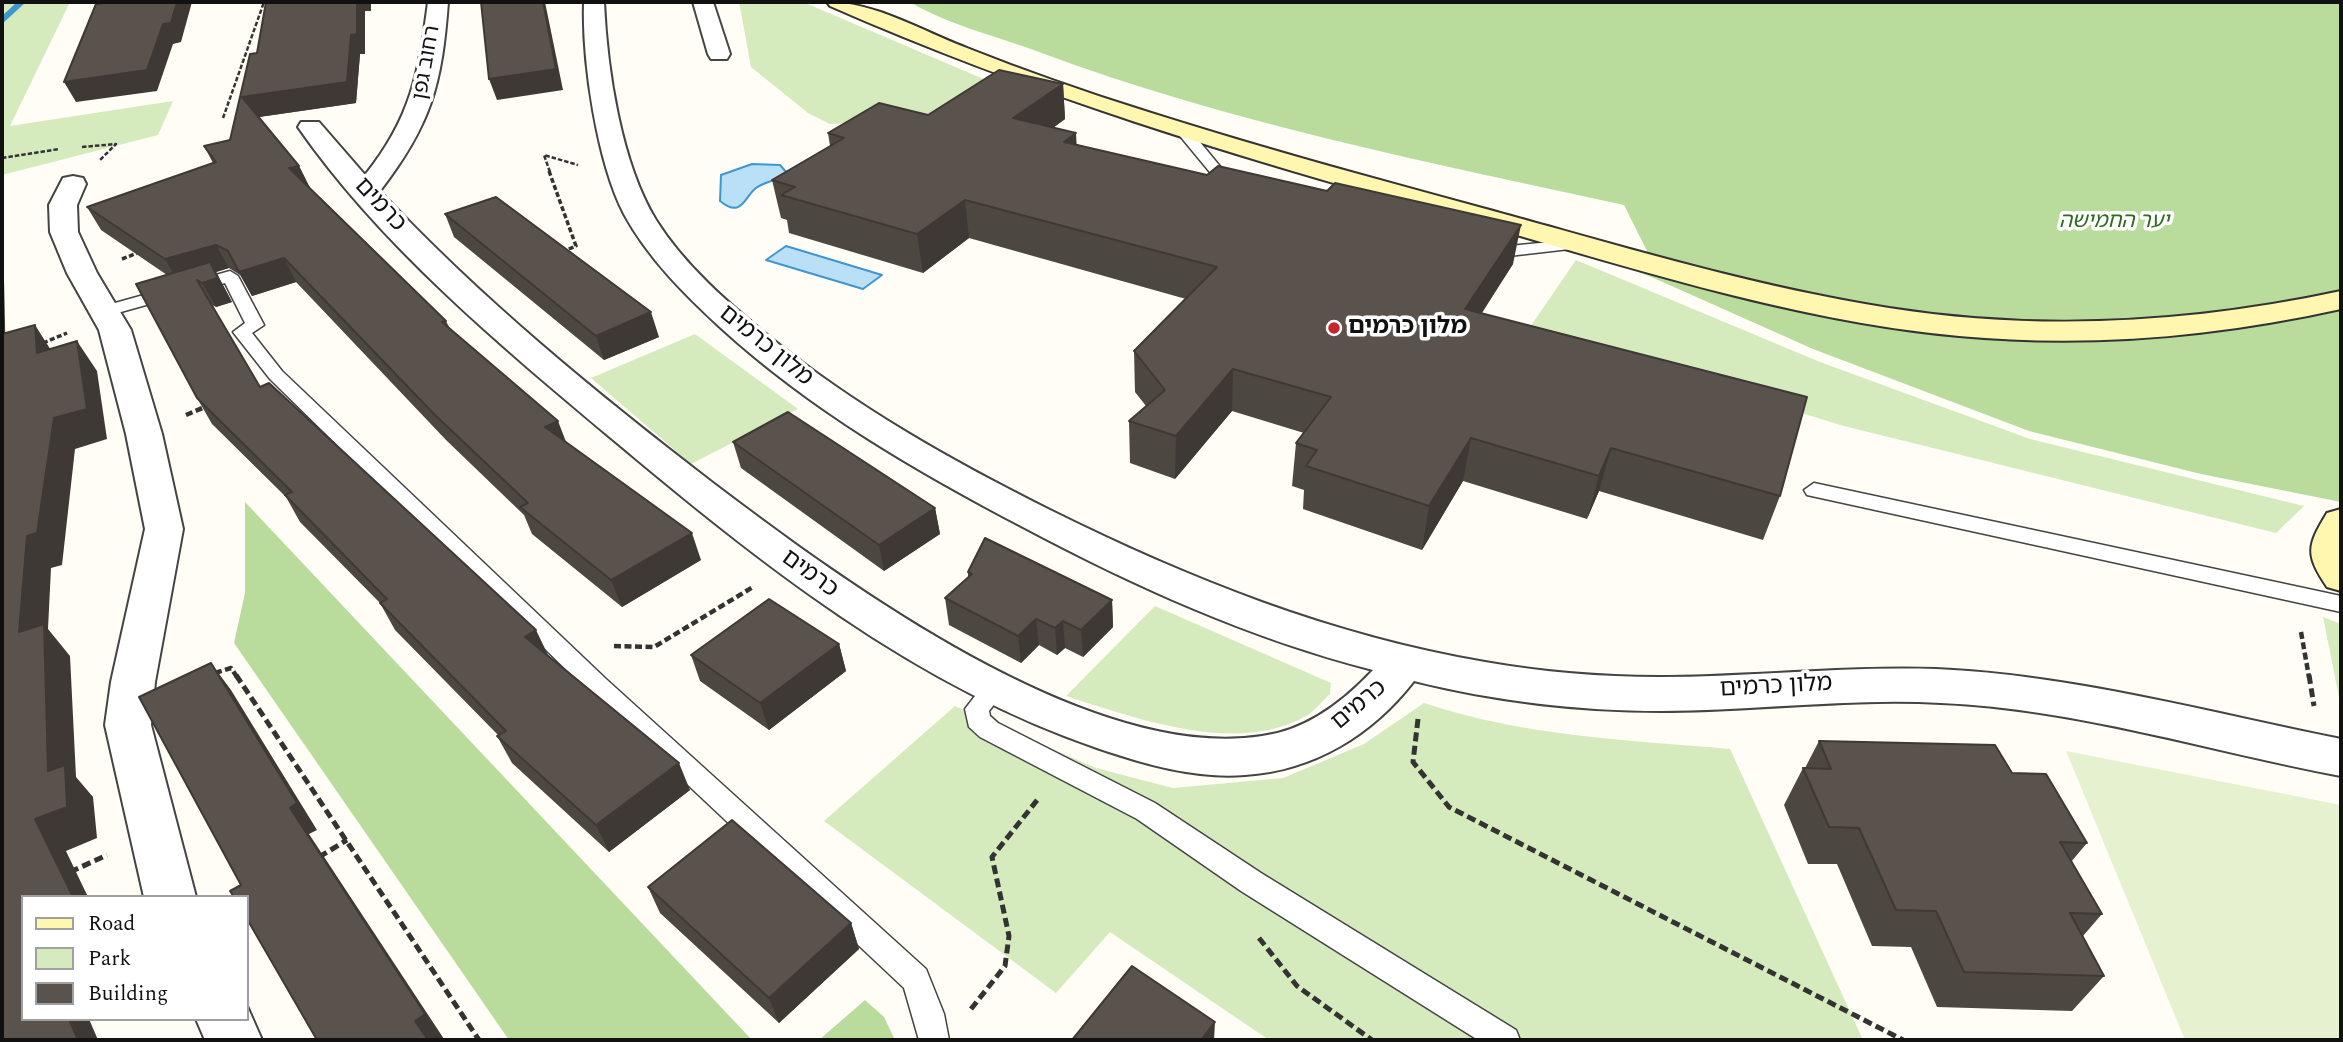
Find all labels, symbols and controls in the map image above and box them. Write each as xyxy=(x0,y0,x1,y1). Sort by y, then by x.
street label: רחוב גפן xyxy=(409,24,447,102)
street label: כרמים xyxy=(347,173,411,239)
park label: יער החמישה xyxy=(2059,210,2169,236)
street label: מלון כרמים xyxy=(712,300,818,394)
place label: מלון כרמים xyxy=(1348,314,1467,342)
marker: מלון כרמים xyxy=(1326,320,1342,336)
street label: כרמים xyxy=(775,545,843,605)
street label: מלון כרמים xyxy=(1719,671,1833,705)
street label: כרמים xyxy=(1326,675,1394,737)
legend xyxy=(21,895,248,1021)
text: Road xyxy=(88,908,135,940)
text: Park xyxy=(88,943,131,975)
text: Building xyxy=(88,978,168,1010)

